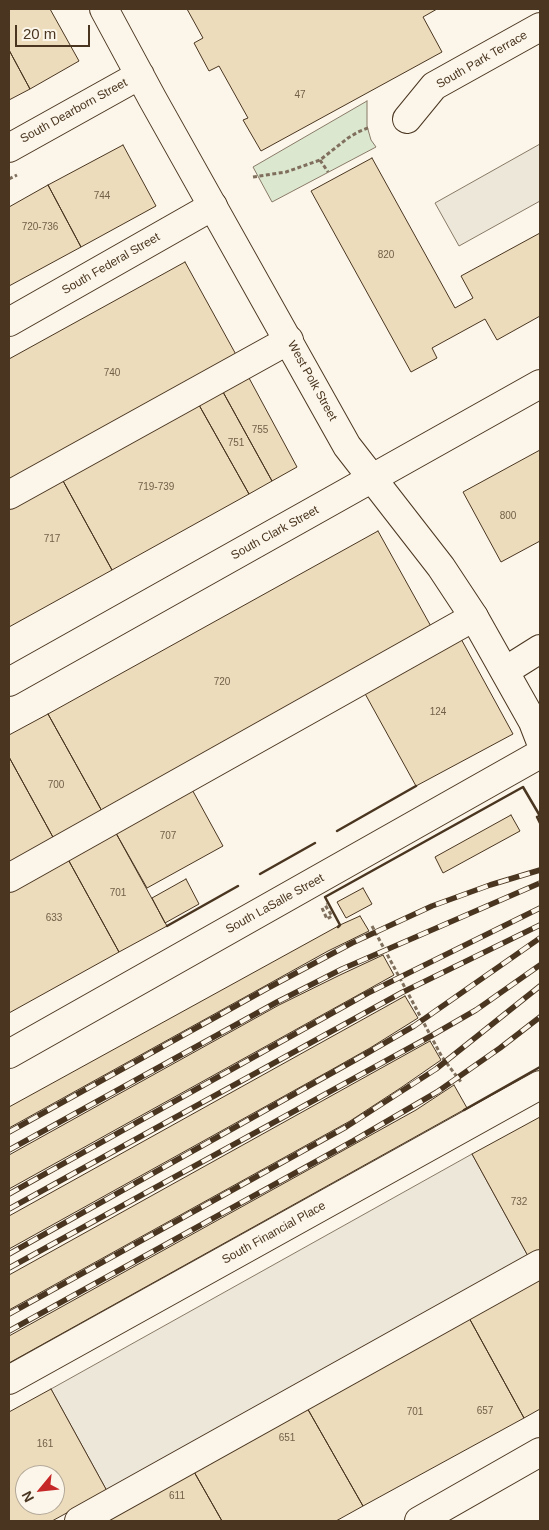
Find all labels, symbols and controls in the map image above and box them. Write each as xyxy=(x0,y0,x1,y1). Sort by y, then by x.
scale bar xyxy=(18,15,92,47)
text: 20 m xyxy=(23,25,56,42)
street label: South Park Terrace xyxy=(434,28,530,92)
street label: South Dearborn Street xyxy=(18,76,130,146)
house number: 47 xyxy=(294,89,306,101)
house number: 744 xyxy=(94,190,110,202)
house number: 720-736 xyxy=(22,221,58,233)
street label: South Federal Street xyxy=(59,230,163,298)
house number: 820 xyxy=(378,249,394,261)
street label: West Polk Street xyxy=(284,339,340,423)
house number: 740 xyxy=(104,367,120,379)
house number: 755 xyxy=(252,424,268,436)
house number: 751 xyxy=(228,437,244,449)
house number: 719-739 xyxy=(138,481,174,493)
street label: South Clark Street xyxy=(229,503,321,563)
house number: 800 xyxy=(500,510,516,522)
house number: 717 xyxy=(44,533,60,545)
house number: 720 xyxy=(214,676,230,688)
house number: 124 xyxy=(430,706,446,718)
house number: 700 xyxy=(48,779,64,791)
house number: 707 xyxy=(160,830,176,842)
street label: South LaSalle Street xyxy=(223,871,327,937)
house number: 701 xyxy=(110,887,126,899)
house number: 633 xyxy=(46,912,62,924)
house number: 732 xyxy=(511,1196,527,1208)
street label: South Financial Place xyxy=(220,1199,328,1267)
house number: 657 xyxy=(477,1405,493,1417)
house number: 701 xyxy=(407,1406,423,1418)
house number: 651 xyxy=(279,1432,295,1444)
house number: 161 xyxy=(37,1438,53,1450)
north arrow xyxy=(15,1465,65,1515)
text: N xyxy=(18,1488,37,1505)
house number: 611 xyxy=(169,1490,185,1502)

